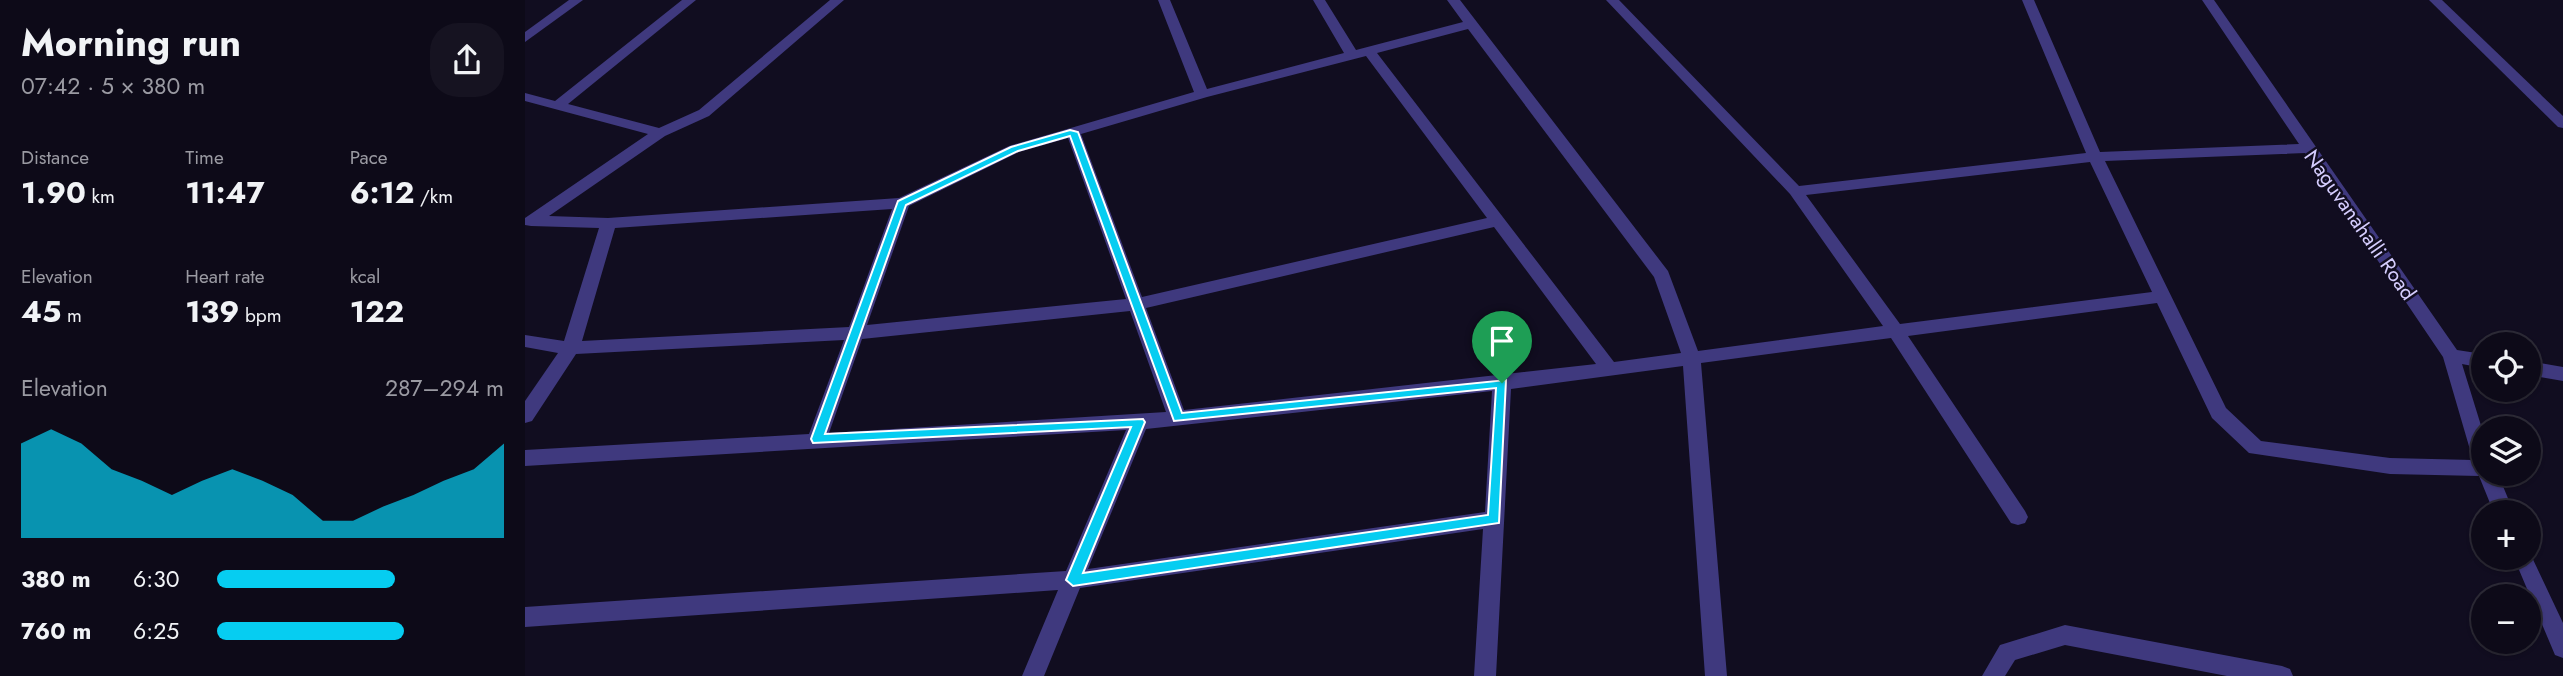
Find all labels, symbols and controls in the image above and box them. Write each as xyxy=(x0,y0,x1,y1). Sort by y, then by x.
text: Morning run xyxy=(21,15,241,70)
button: share xyxy=(430,23,504,97)
text: 07:42 · 5 × 380 m xyxy=(21,69,205,103)
text: Distance xyxy=(21,144,89,171)
text: Time xyxy=(185,144,224,171)
text: Pace xyxy=(350,144,388,171)
street label: Naguvanahalli Road xyxy=(2297,144,2423,306)
text: 1.90 xyxy=(21,171,86,214)
text: 11:47 xyxy=(185,171,265,214)
text: 6:12 xyxy=(350,171,414,214)
text: km xyxy=(86,183,115,210)
text: /km xyxy=(414,183,453,210)
text: Elevation xyxy=(21,263,93,290)
text: Heart rate xyxy=(185,263,265,290)
text: kcal xyxy=(350,263,380,290)
text: 45 xyxy=(21,290,61,333)
text: 139 xyxy=(185,290,239,333)
text: 122 xyxy=(350,290,404,333)
text: m xyxy=(61,302,82,329)
text: bpm xyxy=(239,302,282,329)
pin xyxy=(1472,311,1532,383)
icon: arrive xyxy=(1483,322,1521,360)
map controls xyxy=(2471,332,2541,654)
button: locate xyxy=(2471,332,2541,402)
text: Elevation xyxy=(21,371,108,405)
text: 287–294 m xyxy=(385,371,504,405)
button: layers xyxy=(2471,416,2541,486)
button: + xyxy=(2471,500,2541,570)
text: 380 m xyxy=(21,562,91,596)
text: 6:30 xyxy=(133,562,180,596)
button: − xyxy=(2471,584,2541,654)
text: 760 m xyxy=(21,614,91,648)
text: 6:25 xyxy=(133,614,179,648)

